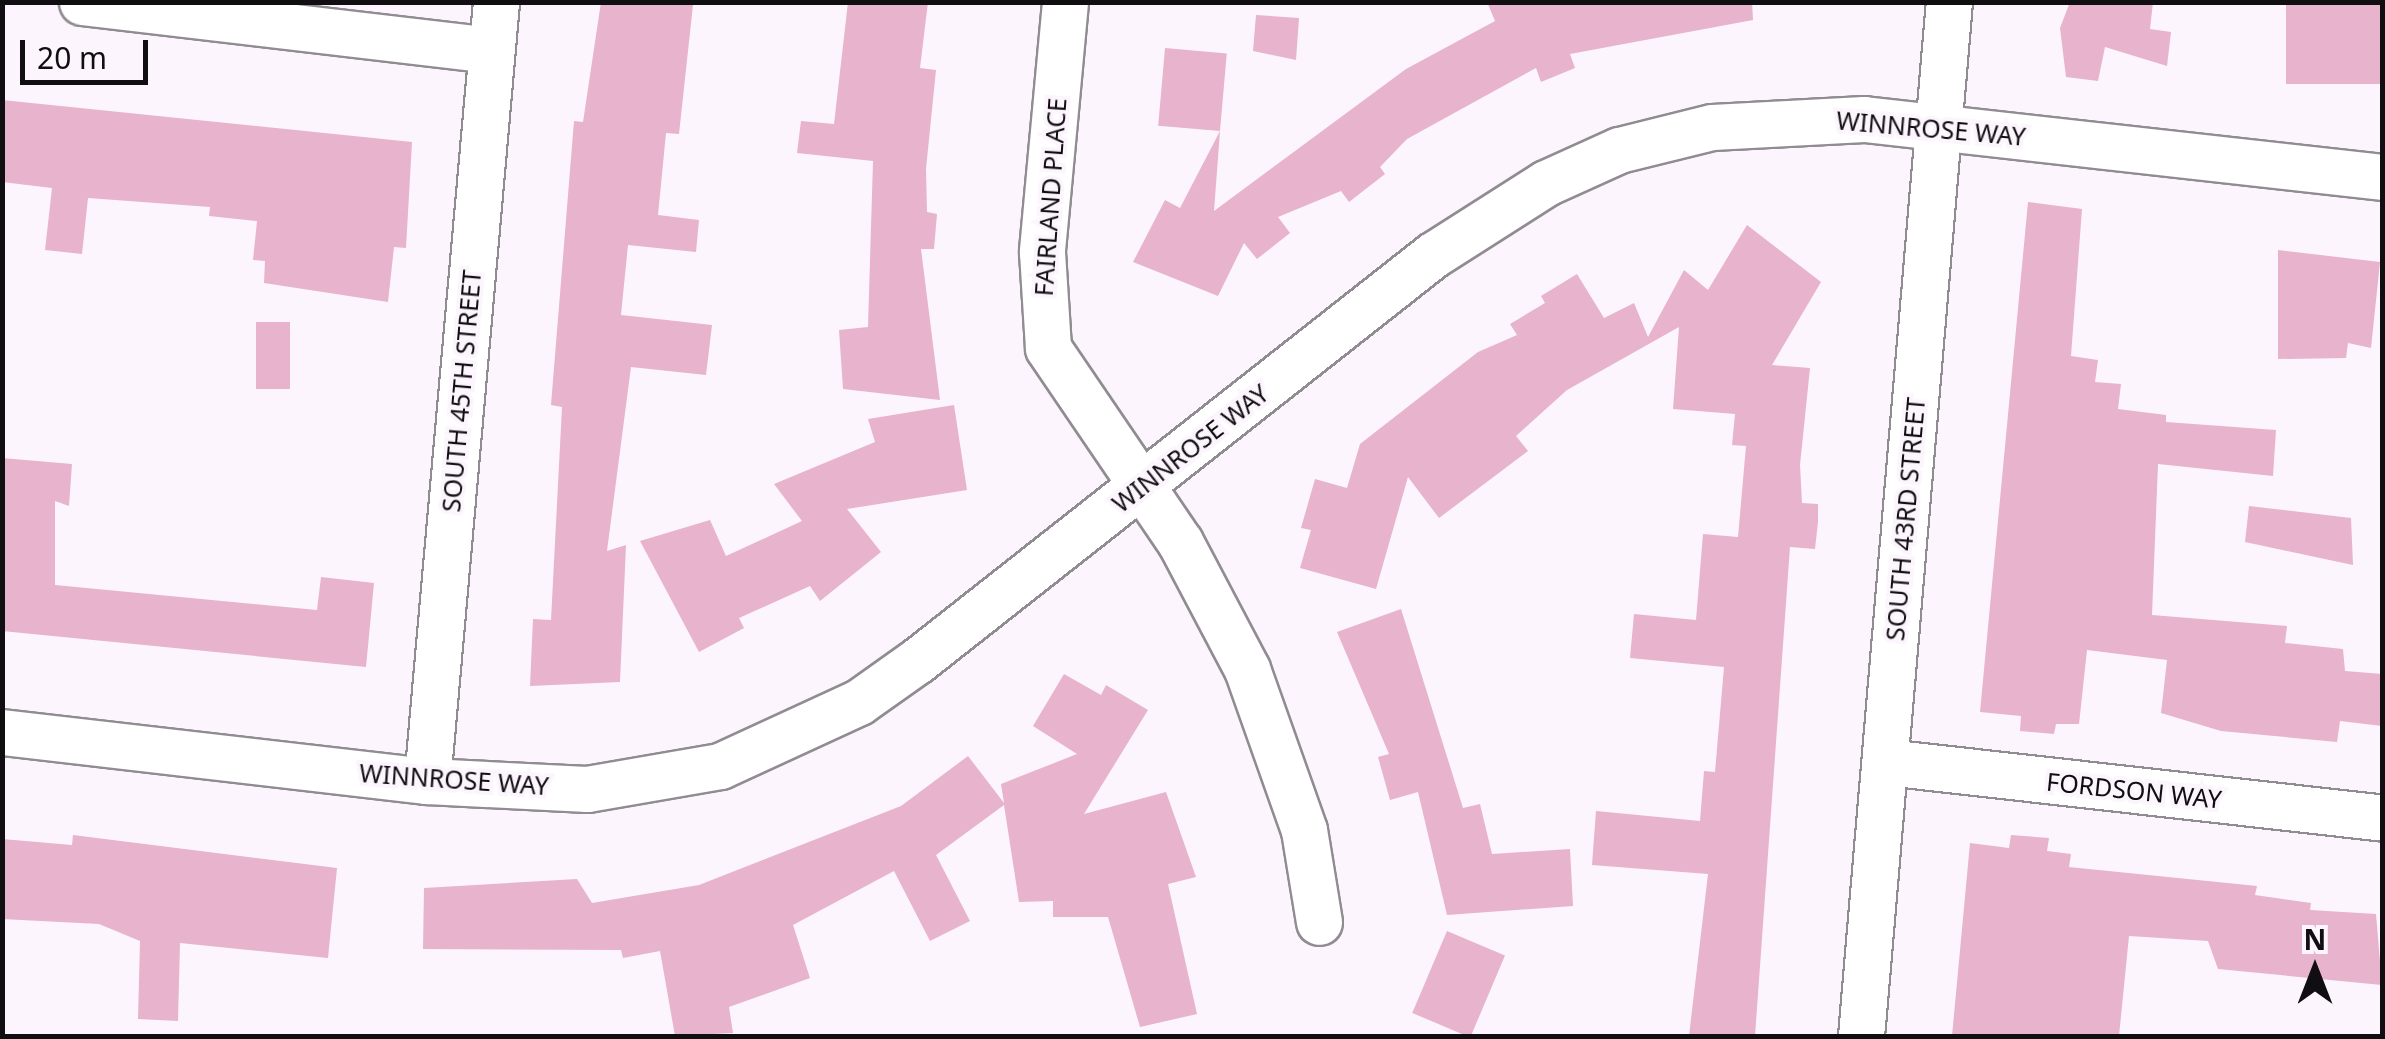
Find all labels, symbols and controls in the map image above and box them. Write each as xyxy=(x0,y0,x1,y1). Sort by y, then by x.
scale bar xyxy=(25,20,152,82)
text: 20 m xyxy=(37,37,107,78)
street label: FAIRLAND PLACE xyxy=(1028,97,1072,297)
street label: WINNROSE WAY xyxy=(1835,105,2027,151)
street label: SOUTH 45TH STREET xyxy=(435,269,487,513)
street label: WINNROSE WAY xyxy=(1106,378,1274,518)
street label: SOUTH 43RD STREET xyxy=(1879,396,1931,642)
street label: WINNROSE WAY xyxy=(358,757,550,801)
street label: FORDSON WAY xyxy=(2045,766,2223,814)
north arrow xyxy=(2265,919,2365,1019)
text: N xyxy=(2304,920,2326,958)

